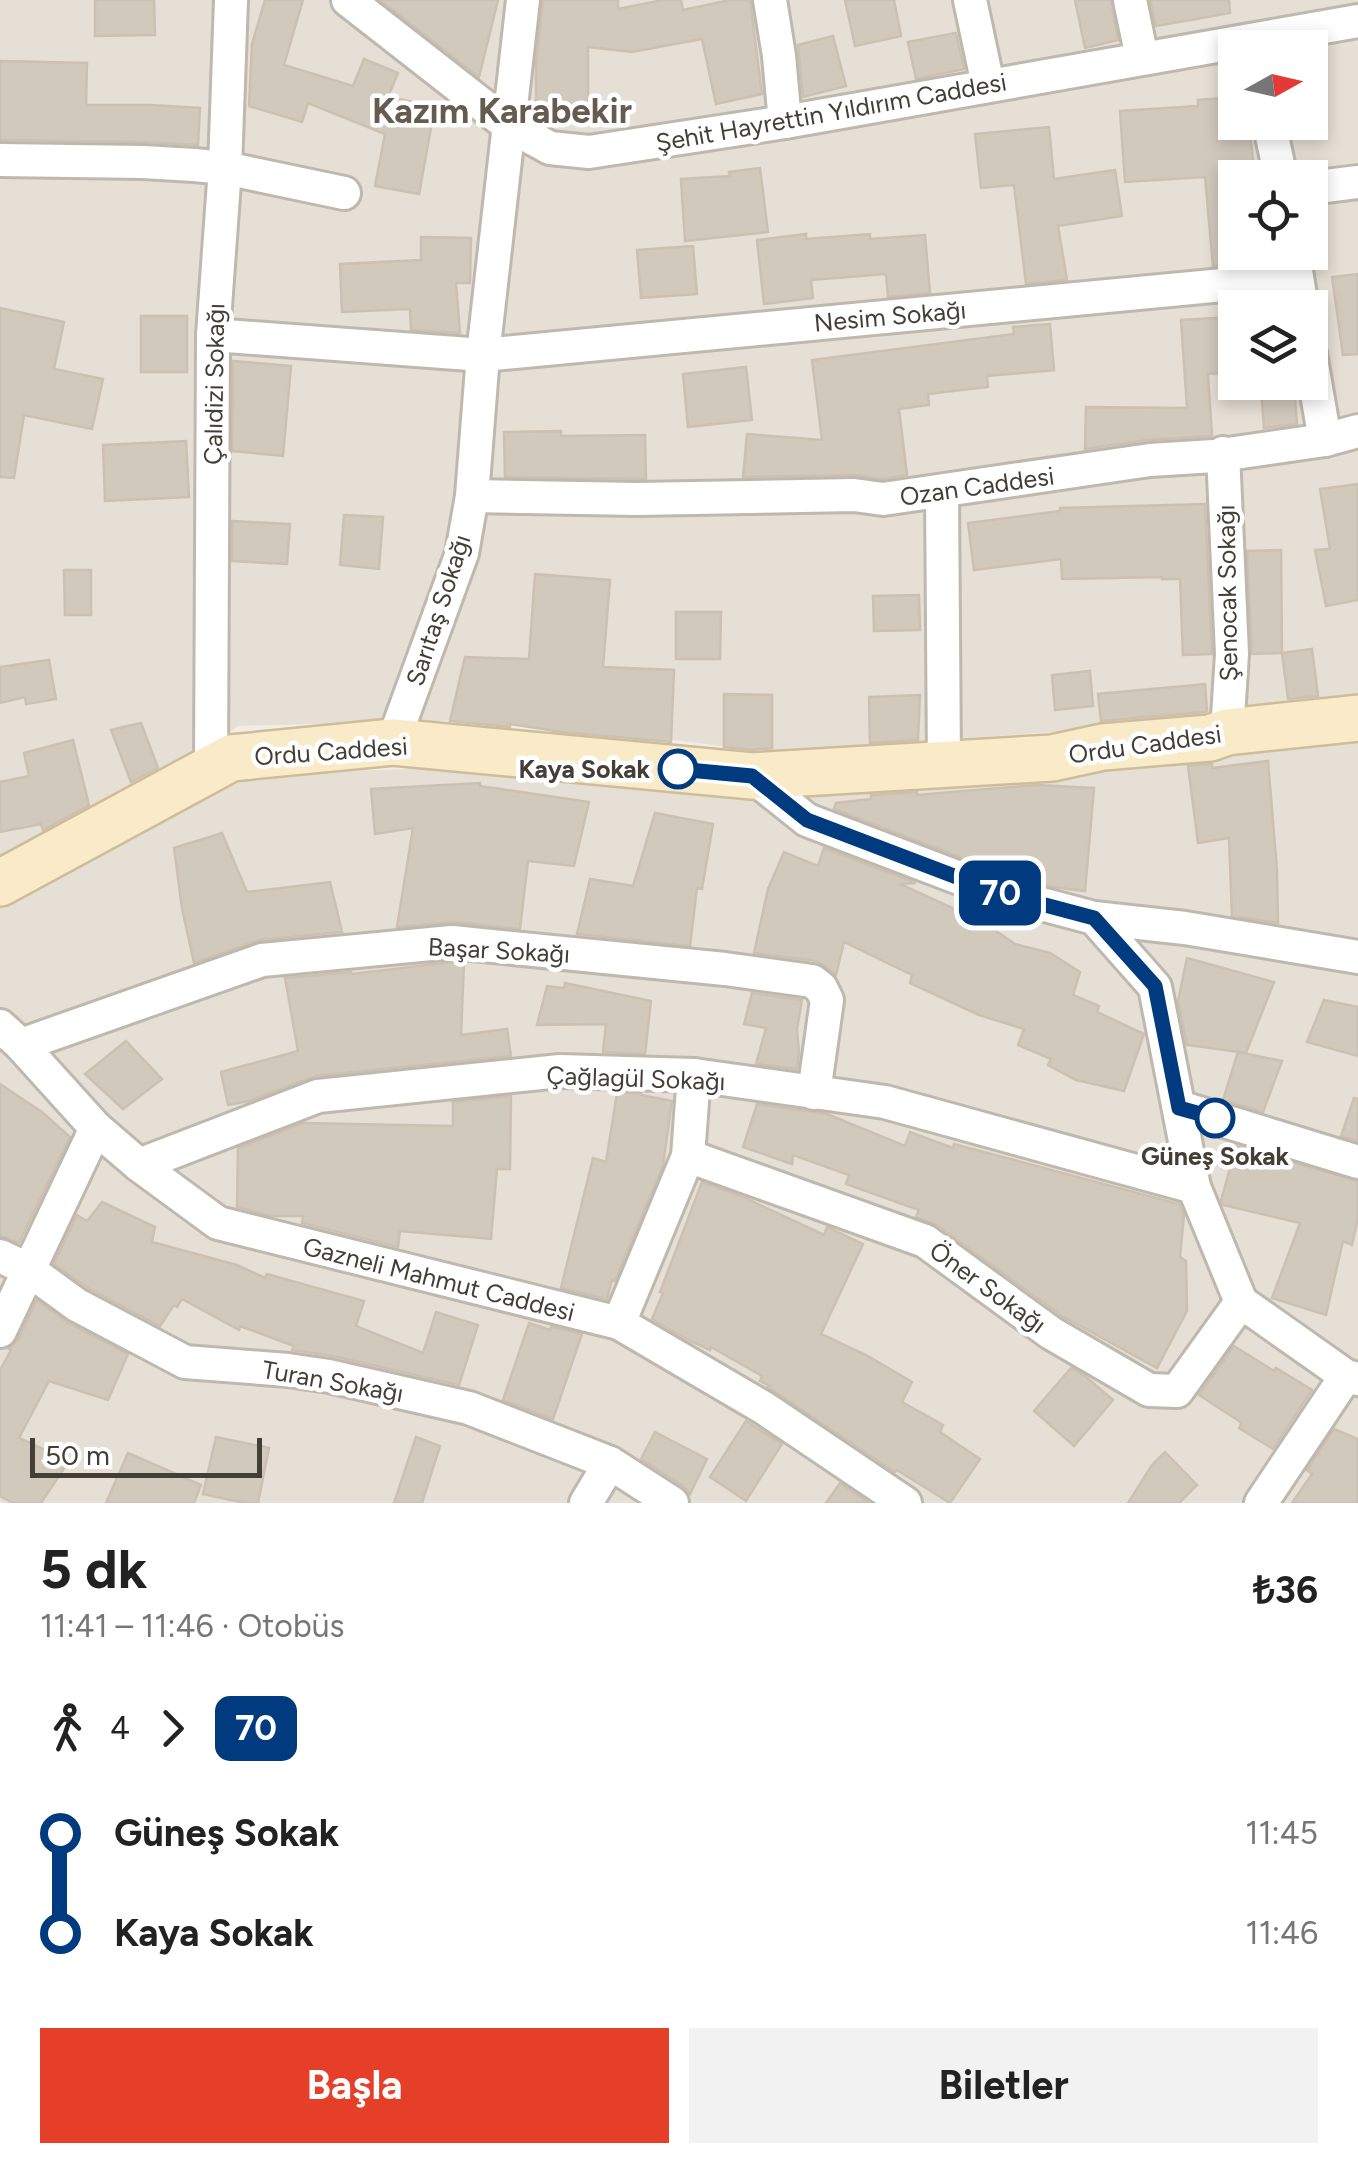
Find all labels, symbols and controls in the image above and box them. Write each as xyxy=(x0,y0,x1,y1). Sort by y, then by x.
north arrow xyxy=(1218,30,1328,140)
map controls xyxy=(1218,30,1328,400)
street label: Şehit Hayrettin Yıldırım Caddesi xyxy=(653,66,1009,158)
district label: Kazım Karabekir xyxy=(372,90,632,132)
button: locate xyxy=(1218,160,1328,270)
button: layers xyxy=(1218,290,1328,400)
street label: Nesim Sokağı xyxy=(813,294,967,338)
street label: Çalıdizi Sokağı xyxy=(198,303,230,465)
street label: Ozan Caddesi xyxy=(898,460,1056,512)
street label: Şenocak Sokağı xyxy=(1210,504,1244,682)
street label: Sarıtaş Sokağı xyxy=(399,531,477,689)
street label: Ordu Caddesi xyxy=(1067,718,1223,770)
street label: Ordu Caddesi xyxy=(253,731,409,771)
marker: Kaya Sokak xyxy=(659,750,697,788)
place label: Kaya Sokak xyxy=(519,754,651,784)
line badge: 70 xyxy=(955,860,1045,926)
text: 70 xyxy=(979,872,1021,914)
street label: Başar Sokağı xyxy=(427,931,571,969)
street label: Çağlagül Sokağı xyxy=(546,1060,726,1096)
marker: Güneş Sokak xyxy=(1196,1099,1234,1137)
place label: Güneş Sokak xyxy=(1141,1141,1290,1171)
street label: Gazneli Mahmut Caddesi xyxy=(300,1231,578,1327)
street label: Öner Sokağı xyxy=(924,1235,1052,1339)
street label: Turan Sokağı xyxy=(260,1354,406,1408)
scale bar xyxy=(30,1433,262,1478)
text: 50 m xyxy=(45,1438,110,1472)
text: 5 dk xyxy=(40,1536,147,1602)
text: ₺36 xyxy=(1253,1567,1318,1613)
text: 11:41 – 11:46 · Otobüs xyxy=(40,1607,344,1645)
icon: walk xyxy=(40,1701,95,1756)
icon: forward xyxy=(145,1701,200,1756)
text: 70 xyxy=(235,1707,277,1749)
text: 4 xyxy=(110,1709,130,1747)
text: Güneş Sokak xyxy=(114,1810,339,1856)
text: 11:45 xyxy=(1245,1814,1318,1852)
text: Kaya Sokak xyxy=(114,1910,314,1956)
text: 11:46 xyxy=(1245,1914,1318,1952)
button: Başla xyxy=(40,2028,669,2143)
button: Biletler xyxy=(689,2028,1318,2143)

